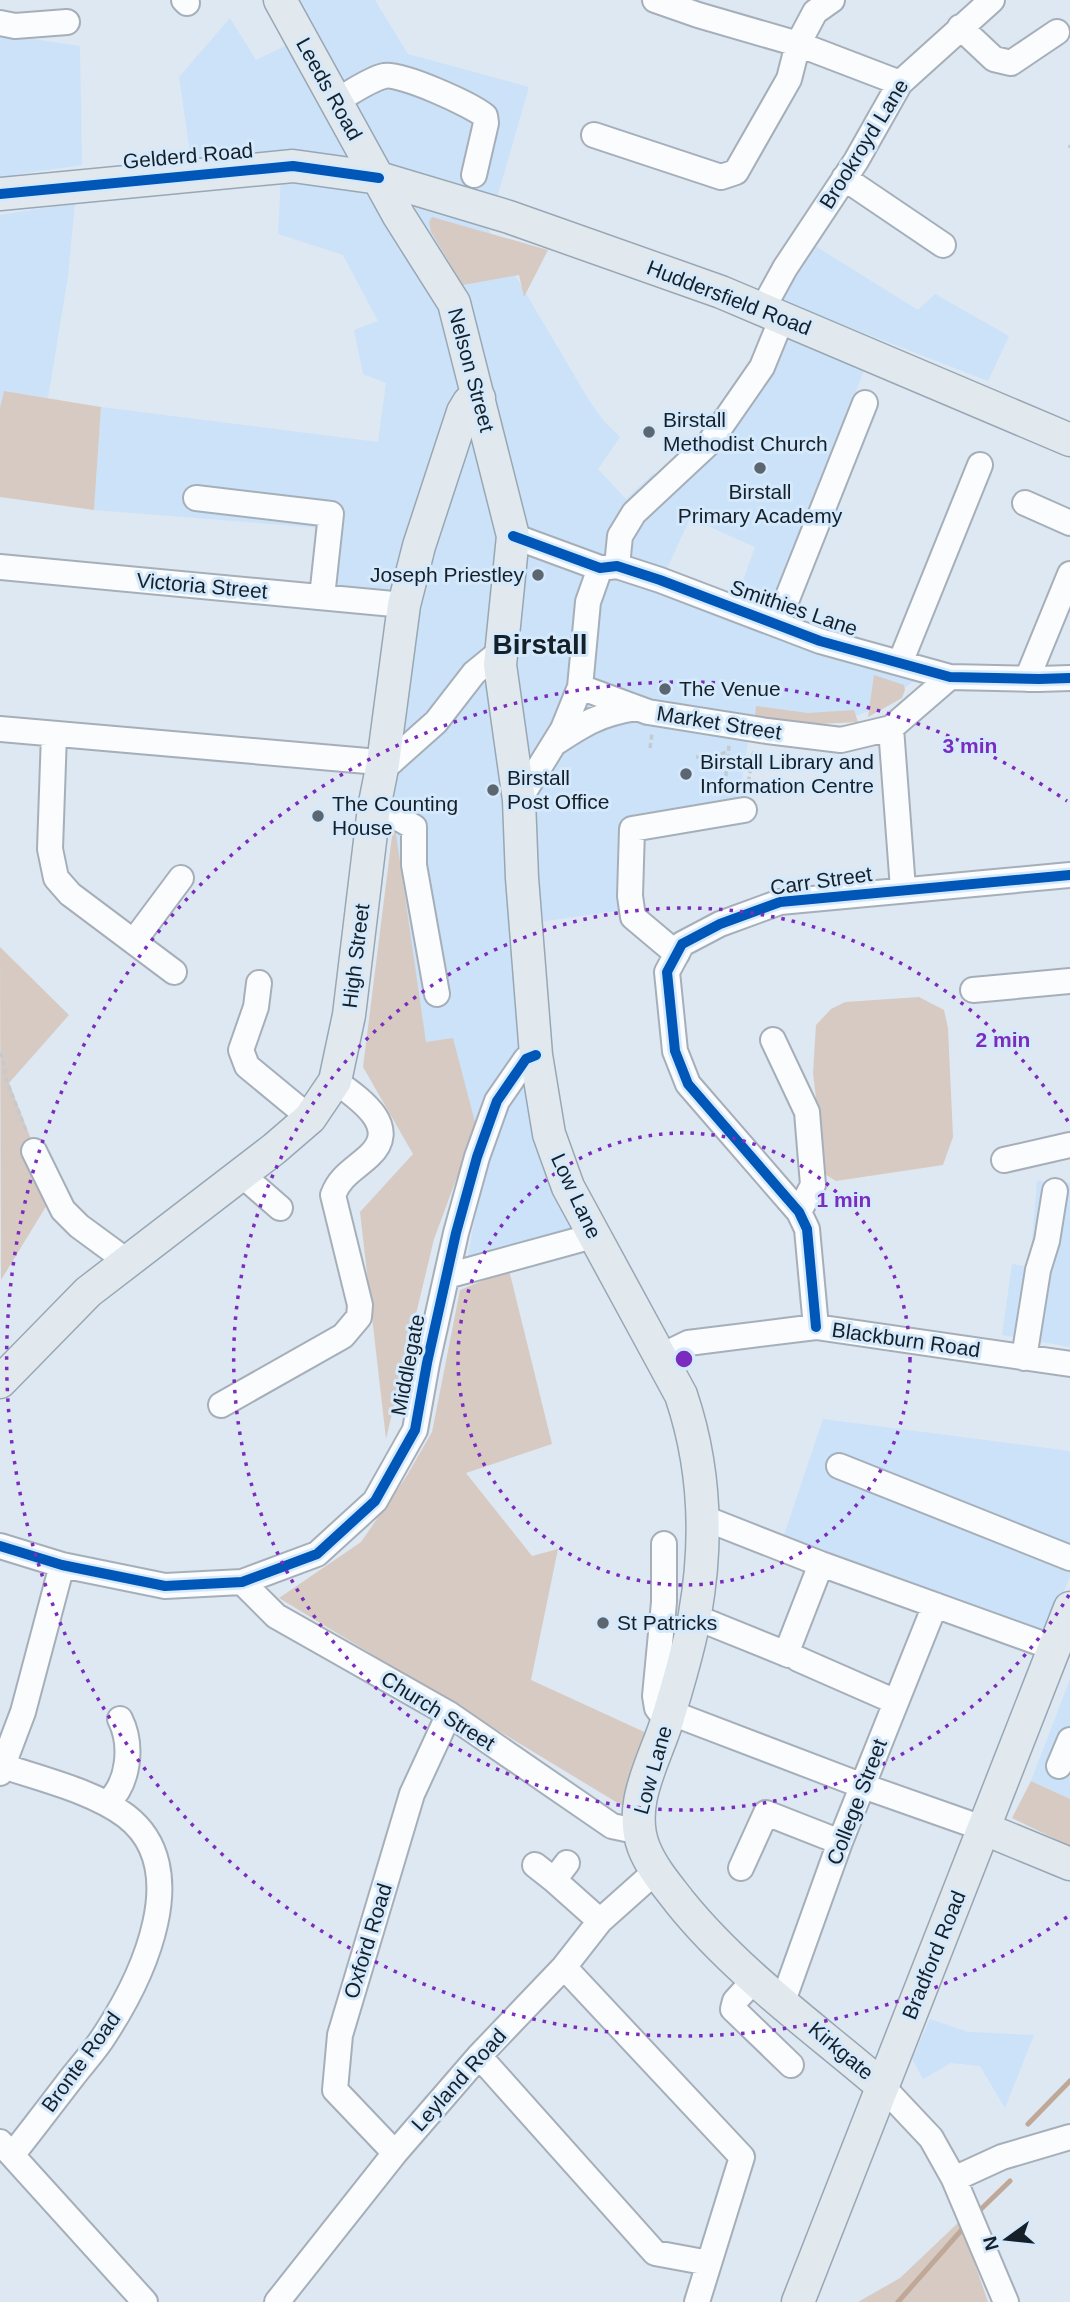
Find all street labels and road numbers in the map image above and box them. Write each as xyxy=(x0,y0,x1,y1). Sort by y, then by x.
street label: Leeds Road xyxy=(292,34,367,144)
street label: Brookroyd Lane xyxy=(815,75,913,213)
street label: Gelderd Road xyxy=(122,138,254,173)
street label: Huddersfield Road xyxy=(644,256,814,339)
street label: Nelson Street xyxy=(444,305,499,434)
street label: Victoria Street xyxy=(136,568,269,603)
street label: Smithies Lane xyxy=(728,575,861,640)
street label: Market Street xyxy=(655,701,783,744)
street label: Carr Street xyxy=(768,862,874,899)
street label: High Street xyxy=(338,902,373,1009)
street label: Low Lane xyxy=(547,1150,606,1242)
street label: Middlegate xyxy=(386,1312,429,1418)
street label: Blackburn Road xyxy=(830,1318,982,1361)
street label: Church Street xyxy=(377,1666,499,1755)
street label: Low Lane xyxy=(629,1723,676,1817)
street label: College Street xyxy=(822,1735,891,1868)
street label: Oxford Road xyxy=(339,1881,396,2001)
street label: Bradford Road xyxy=(897,1887,970,2022)
street label: Bronte Road xyxy=(37,2007,125,2116)
street label: Kirkgate xyxy=(804,2017,878,2084)
street label: Leyland Road xyxy=(407,2024,511,2136)

